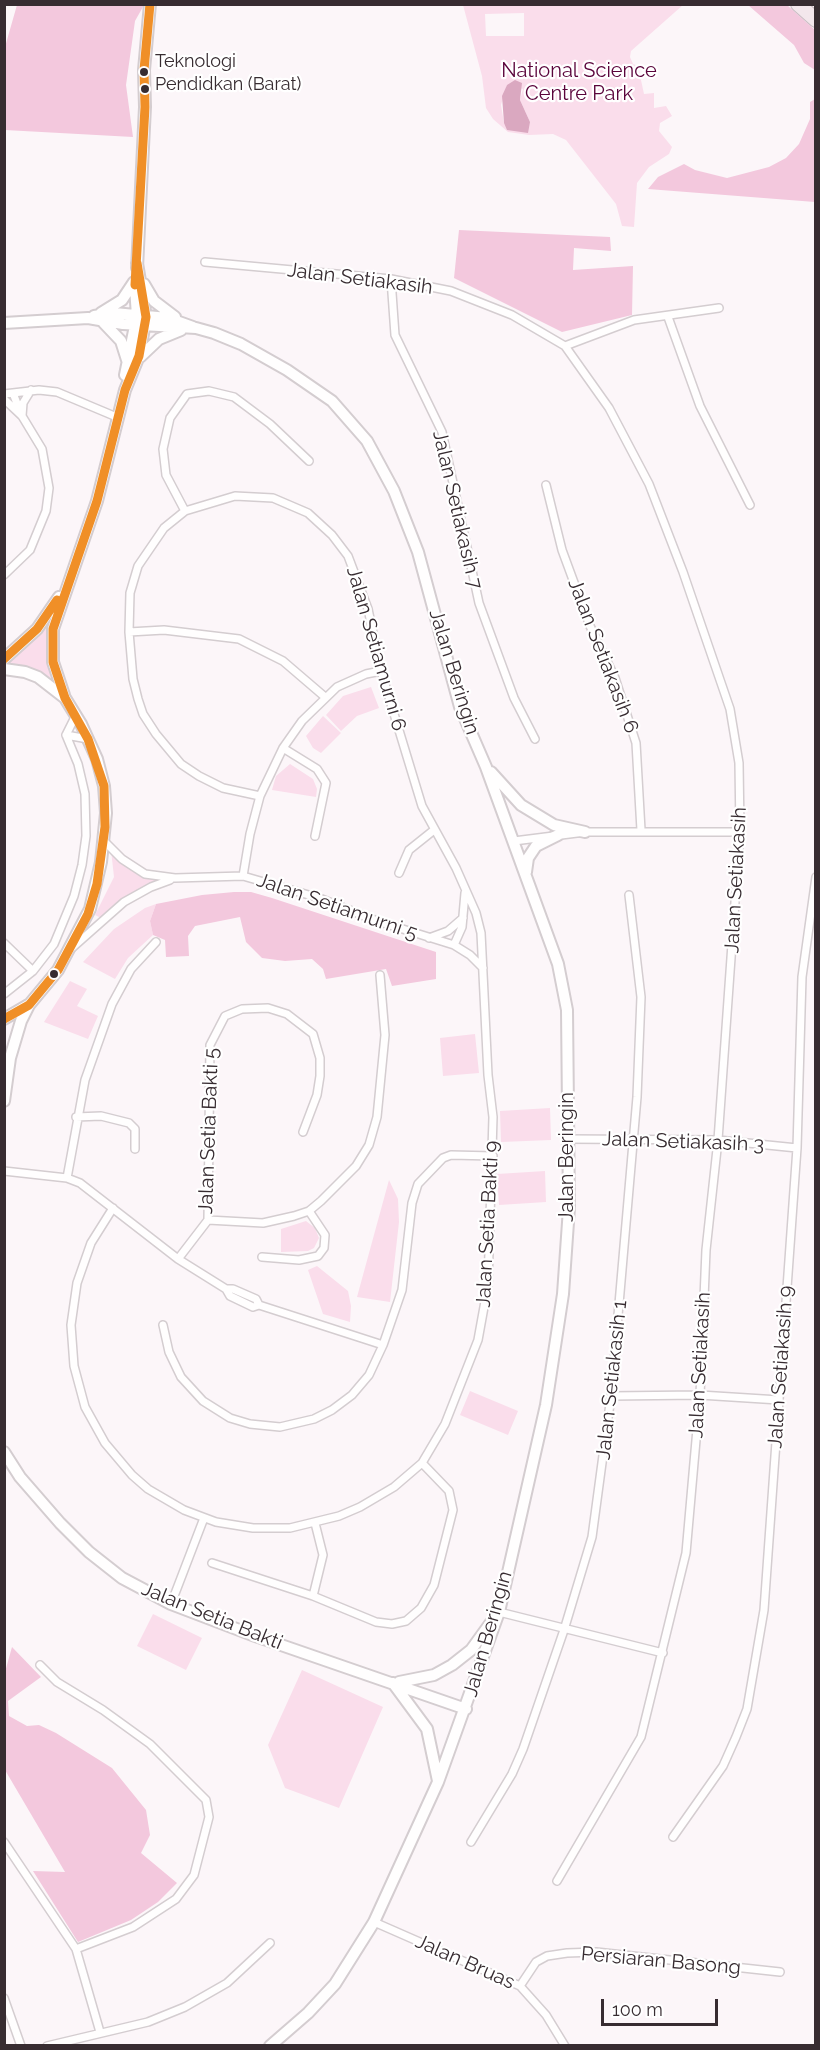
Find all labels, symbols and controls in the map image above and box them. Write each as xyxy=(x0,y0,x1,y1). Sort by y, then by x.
place label: Teknologi Pendidkan (Barat) xyxy=(155,51,301,94)
park label: National Science Centre Park xyxy=(501,59,657,106)
marker: Teknologi Pendidkan (Barat) xyxy=(138,66,150,78)
unlabelled marker xyxy=(139,83,151,95)
street label: Jalan Setiakasih xyxy=(286,258,434,300)
street label: Jalan Setiakasih 7 xyxy=(427,428,487,592)
street label: Jalan Setiamurni 6 xyxy=(341,564,411,734)
street label: Jalan Setiakasih 6 xyxy=(563,575,643,737)
street label: Jalan Beringin xyxy=(424,606,484,738)
street label: Jalan Setiakasih xyxy=(720,806,752,954)
street label: Jalan Setiamurni 5 xyxy=(253,868,421,946)
unlabelled marker xyxy=(48,968,60,980)
street label: Jalan Setia Bakti 5 xyxy=(194,1048,224,1214)
street label: Jalan Beringin xyxy=(555,1092,579,1222)
street label: Jalan Setiakasih 3 xyxy=(602,1127,764,1157)
street label: Jalan Setia Bakti 9 xyxy=(472,1140,504,1308)
street label: Jalan Setiakasih 9 xyxy=(763,1285,799,1449)
street label: Jalan Setiakasih xyxy=(684,1291,716,1439)
street label: Jalan Setiakasih 1 xyxy=(592,1299,632,1461)
street label: Jalan Beringin xyxy=(459,1568,517,1700)
street label: Jalan Setia Bakti xyxy=(138,1577,286,1655)
street label: Jalan Bruas xyxy=(412,1929,518,1995)
street label: Persiaran Basong xyxy=(580,1942,742,1980)
scale bar xyxy=(604,1987,721,2025)
text: 100 m xyxy=(612,1999,663,2020)

